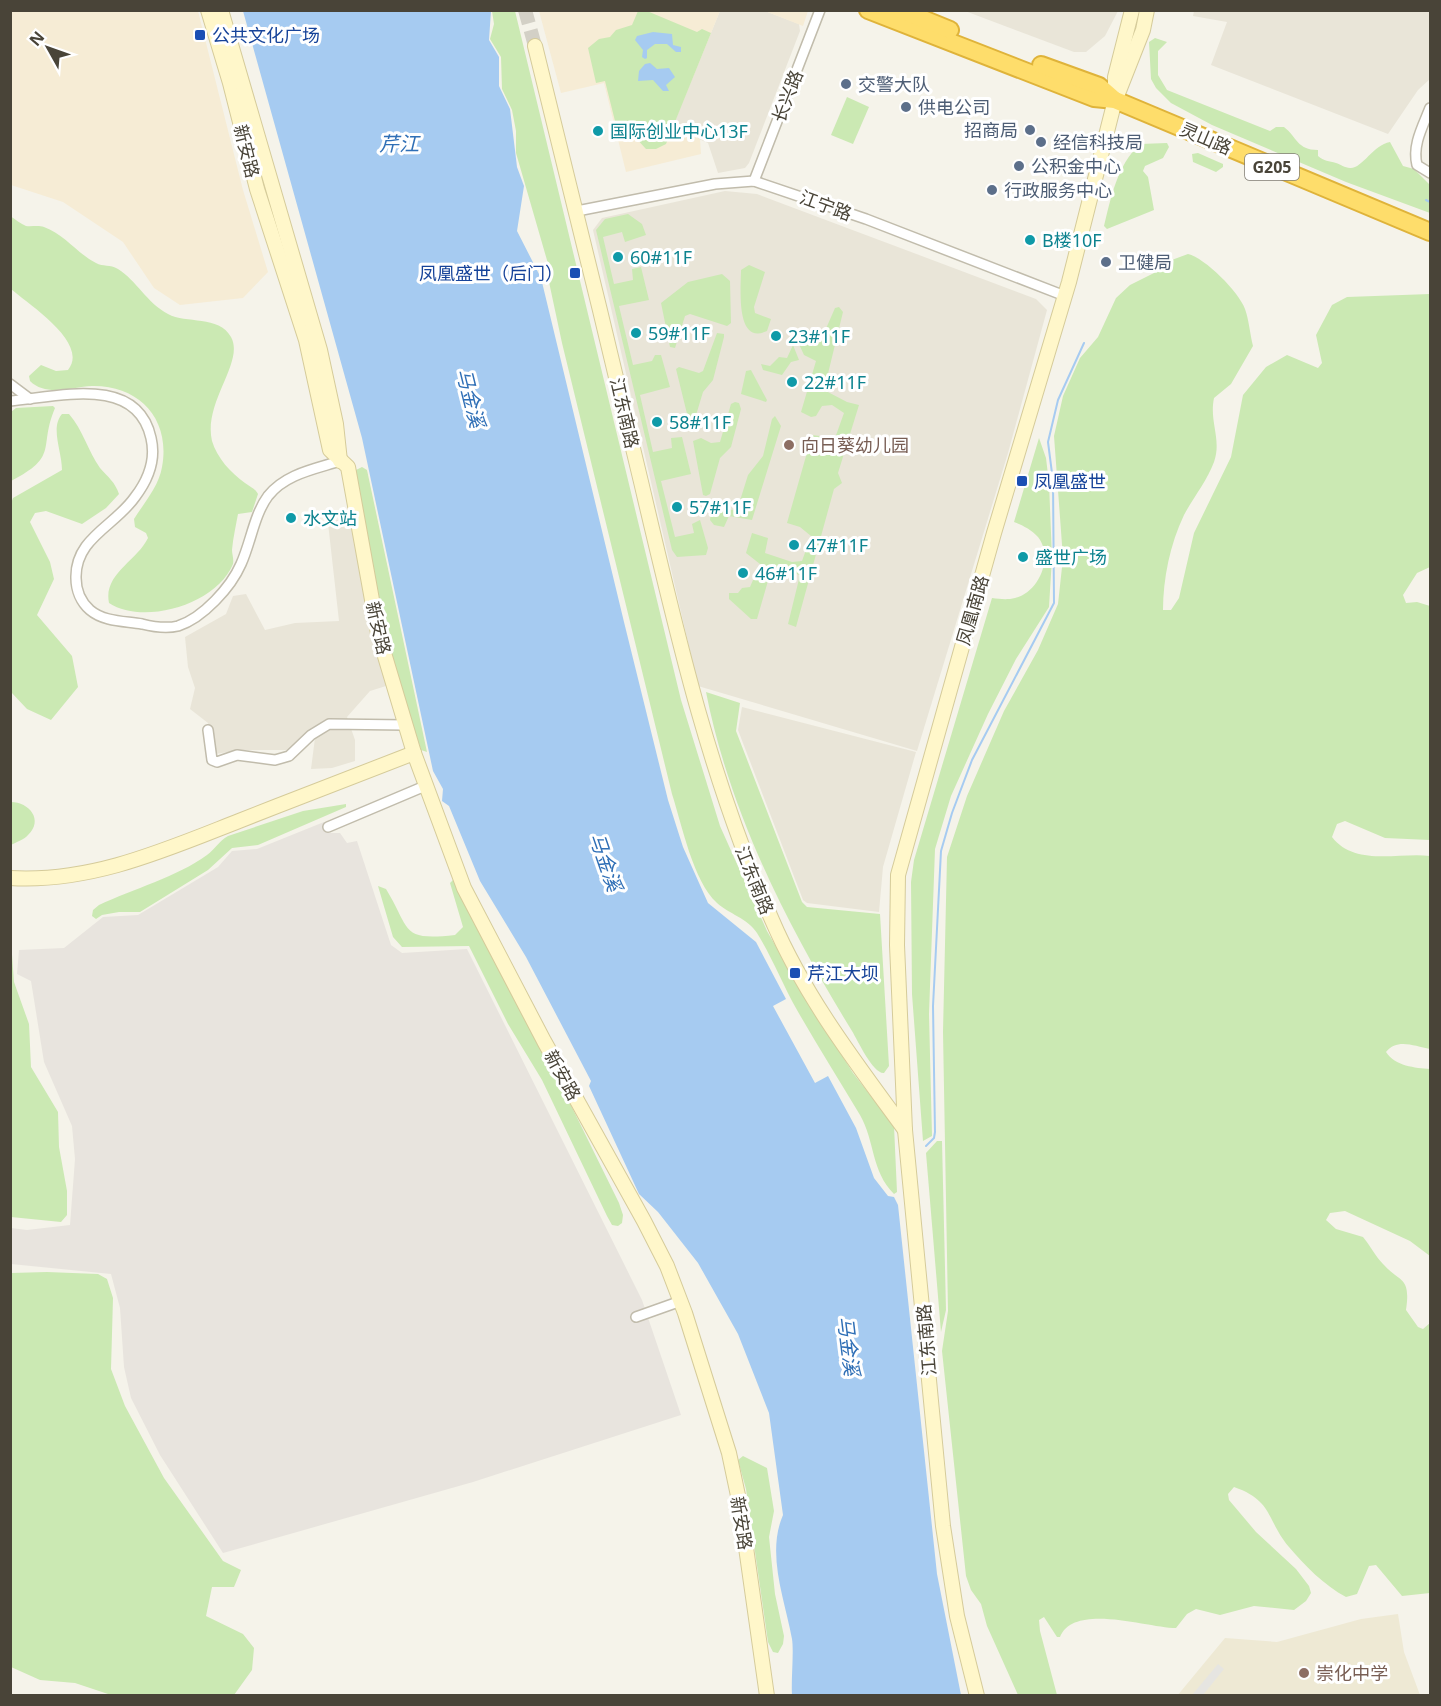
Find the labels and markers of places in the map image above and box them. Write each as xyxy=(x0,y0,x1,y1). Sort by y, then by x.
place label: 公共文化广场 xyxy=(212,23,320,47)
marker: 公共文化广场 xyxy=(193,28,207,42)
place label: 交警大队 xyxy=(858,72,930,96)
marker: 交警大队 xyxy=(839,77,853,91)
place label: 供电公司 xyxy=(918,95,990,119)
marker: 供电公司 xyxy=(899,100,913,114)
place label: 招商局 xyxy=(964,118,1018,142)
place label: 国际创业中心13F xyxy=(610,119,748,143)
marker: 招商局 xyxy=(1023,123,1037,137)
marker: 国际创业中心13F xyxy=(591,124,605,138)
place label: 经信科技局 xyxy=(1053,130,1143,154)
marker: 经信科技局 xyxy=(1034,135,1048,149)
place label: 公积金中心 xyxy=(1031,154,1121,178)
marker: 公积金中心 xyxy=(1012,159,1026,173)
place label: 行政服务中心 xyxy=(1004,178,1112,202)
marker: 行政服务中心 xyxy=(985,183,999,197)
place label: B楼10F xyxy=(1042,228,1102,252)
marker: B楼10F xyxy=(1023,233,1037,247)
place label: 60#11F xyxy=(630,245,692,269)
marker: 60#11F xyxy=(611,250,625,264)
place label: 卫健局 xyxy=(1118,250,1172,274)
marker: 卫健局 xyxy=(1099,255,1113,269)
place label: 凤凰盛世（后门） xyxy=(419,261,563,285)
marker: 凤凰盛世（后门） xyxy=(568,266,582,280)
place label: 59#11F xyxy=(648,321,710,345)
place label: 23#11F xyxy=(788,324,850,348)
marker: 59#11F xyxy=(629,326,643,340)
marker: 23#11F xyxy=(769,329,783,343)
place label: 22#11F xyxy=(804,370,866,394)
marker: 22#11F xyxy=(785,375,799,389)
place label: 58#11F xyxy=(669,410,731,434)
marker: 58#11F xyxy=(650,415,664,429)
place label: 向日葵幼儿园 xyxy=(801,433,909,457)
marker: 向日葵幼儿园 xyxy=(782,438,796,452)
place label: 凤凰盛世 xyxy=(1034,469,1106,493)
marker: 凤凰盛世 xyxy=(1015,474,1029,488)
place label: 57#11F xyxy=(689,495,751,519)
marker: 57#11F xyxy=(670,500,684,514)
place label: 水文站 xyxy=(303,506,357,530)
marker: 水文站 xyxy=(284,511,298,525)
place label: 47#11F xyxy=(806,533,868,557)
marker: 47#11F xyxy=(787,538,801,552)
place label: 盛世广场 xyxy=(1035,545,1107,569)
marker: 盛世广场 xyxy=(1016,550,1030,564)
place label: 46#11F xyxy=(755,561,817,585)
marker: 46#11F xyxy=(736,566,750,580)
place label: 芹江大坝 xyxy=(807,961,879,985)
marker: 芹江大坝 xyxy=(788,966,802,980)
place label: 崇化中学 xyxy=(1316,1661,1388,1685)
marker: 崇化中学 xyxy=(1297,1666,1311,1680)

